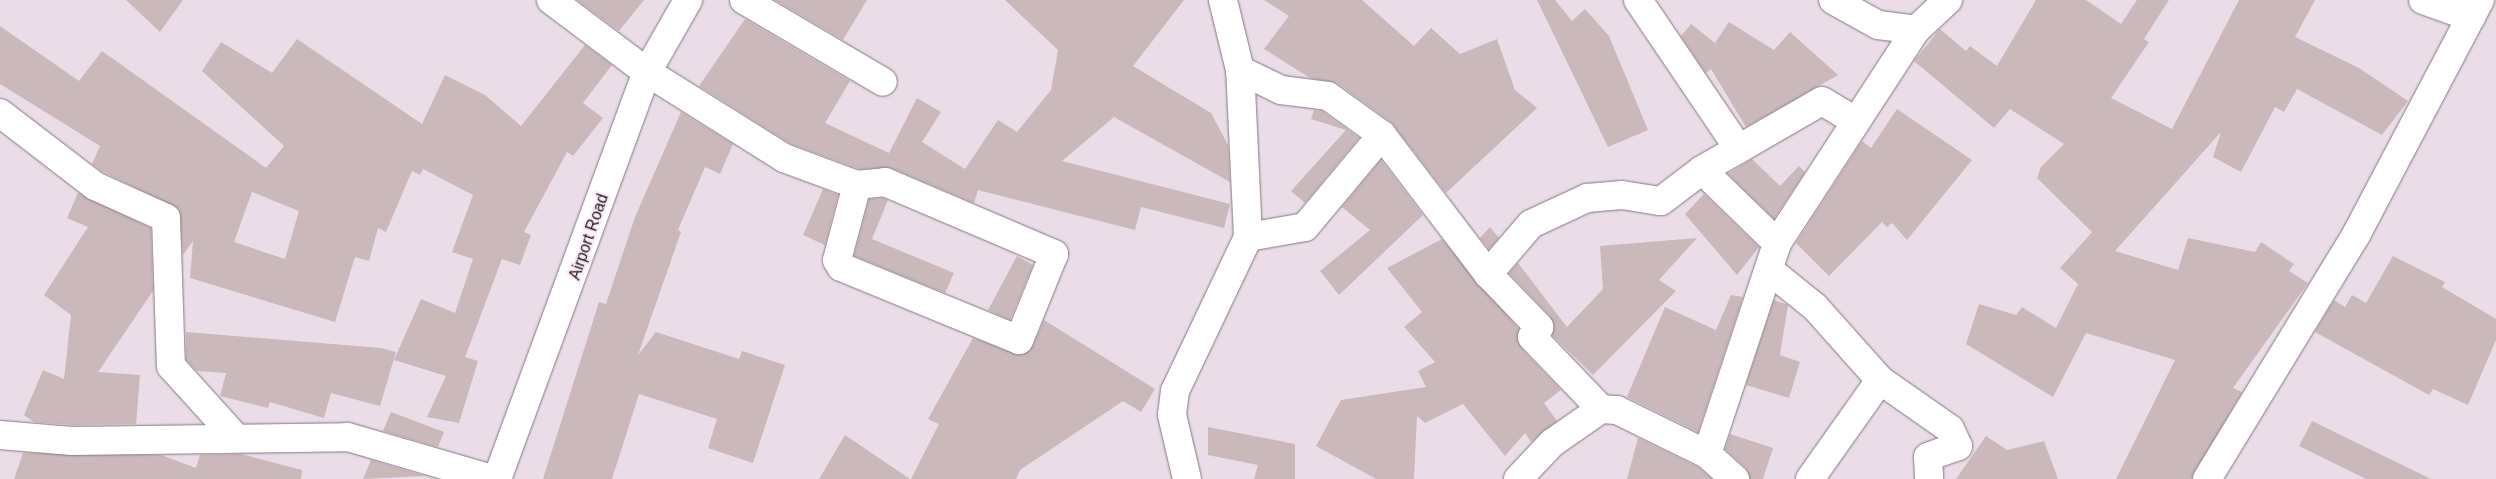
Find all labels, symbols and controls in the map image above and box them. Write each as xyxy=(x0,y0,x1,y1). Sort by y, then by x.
street label: Airport Road xyxy=(565,191,613,283)

